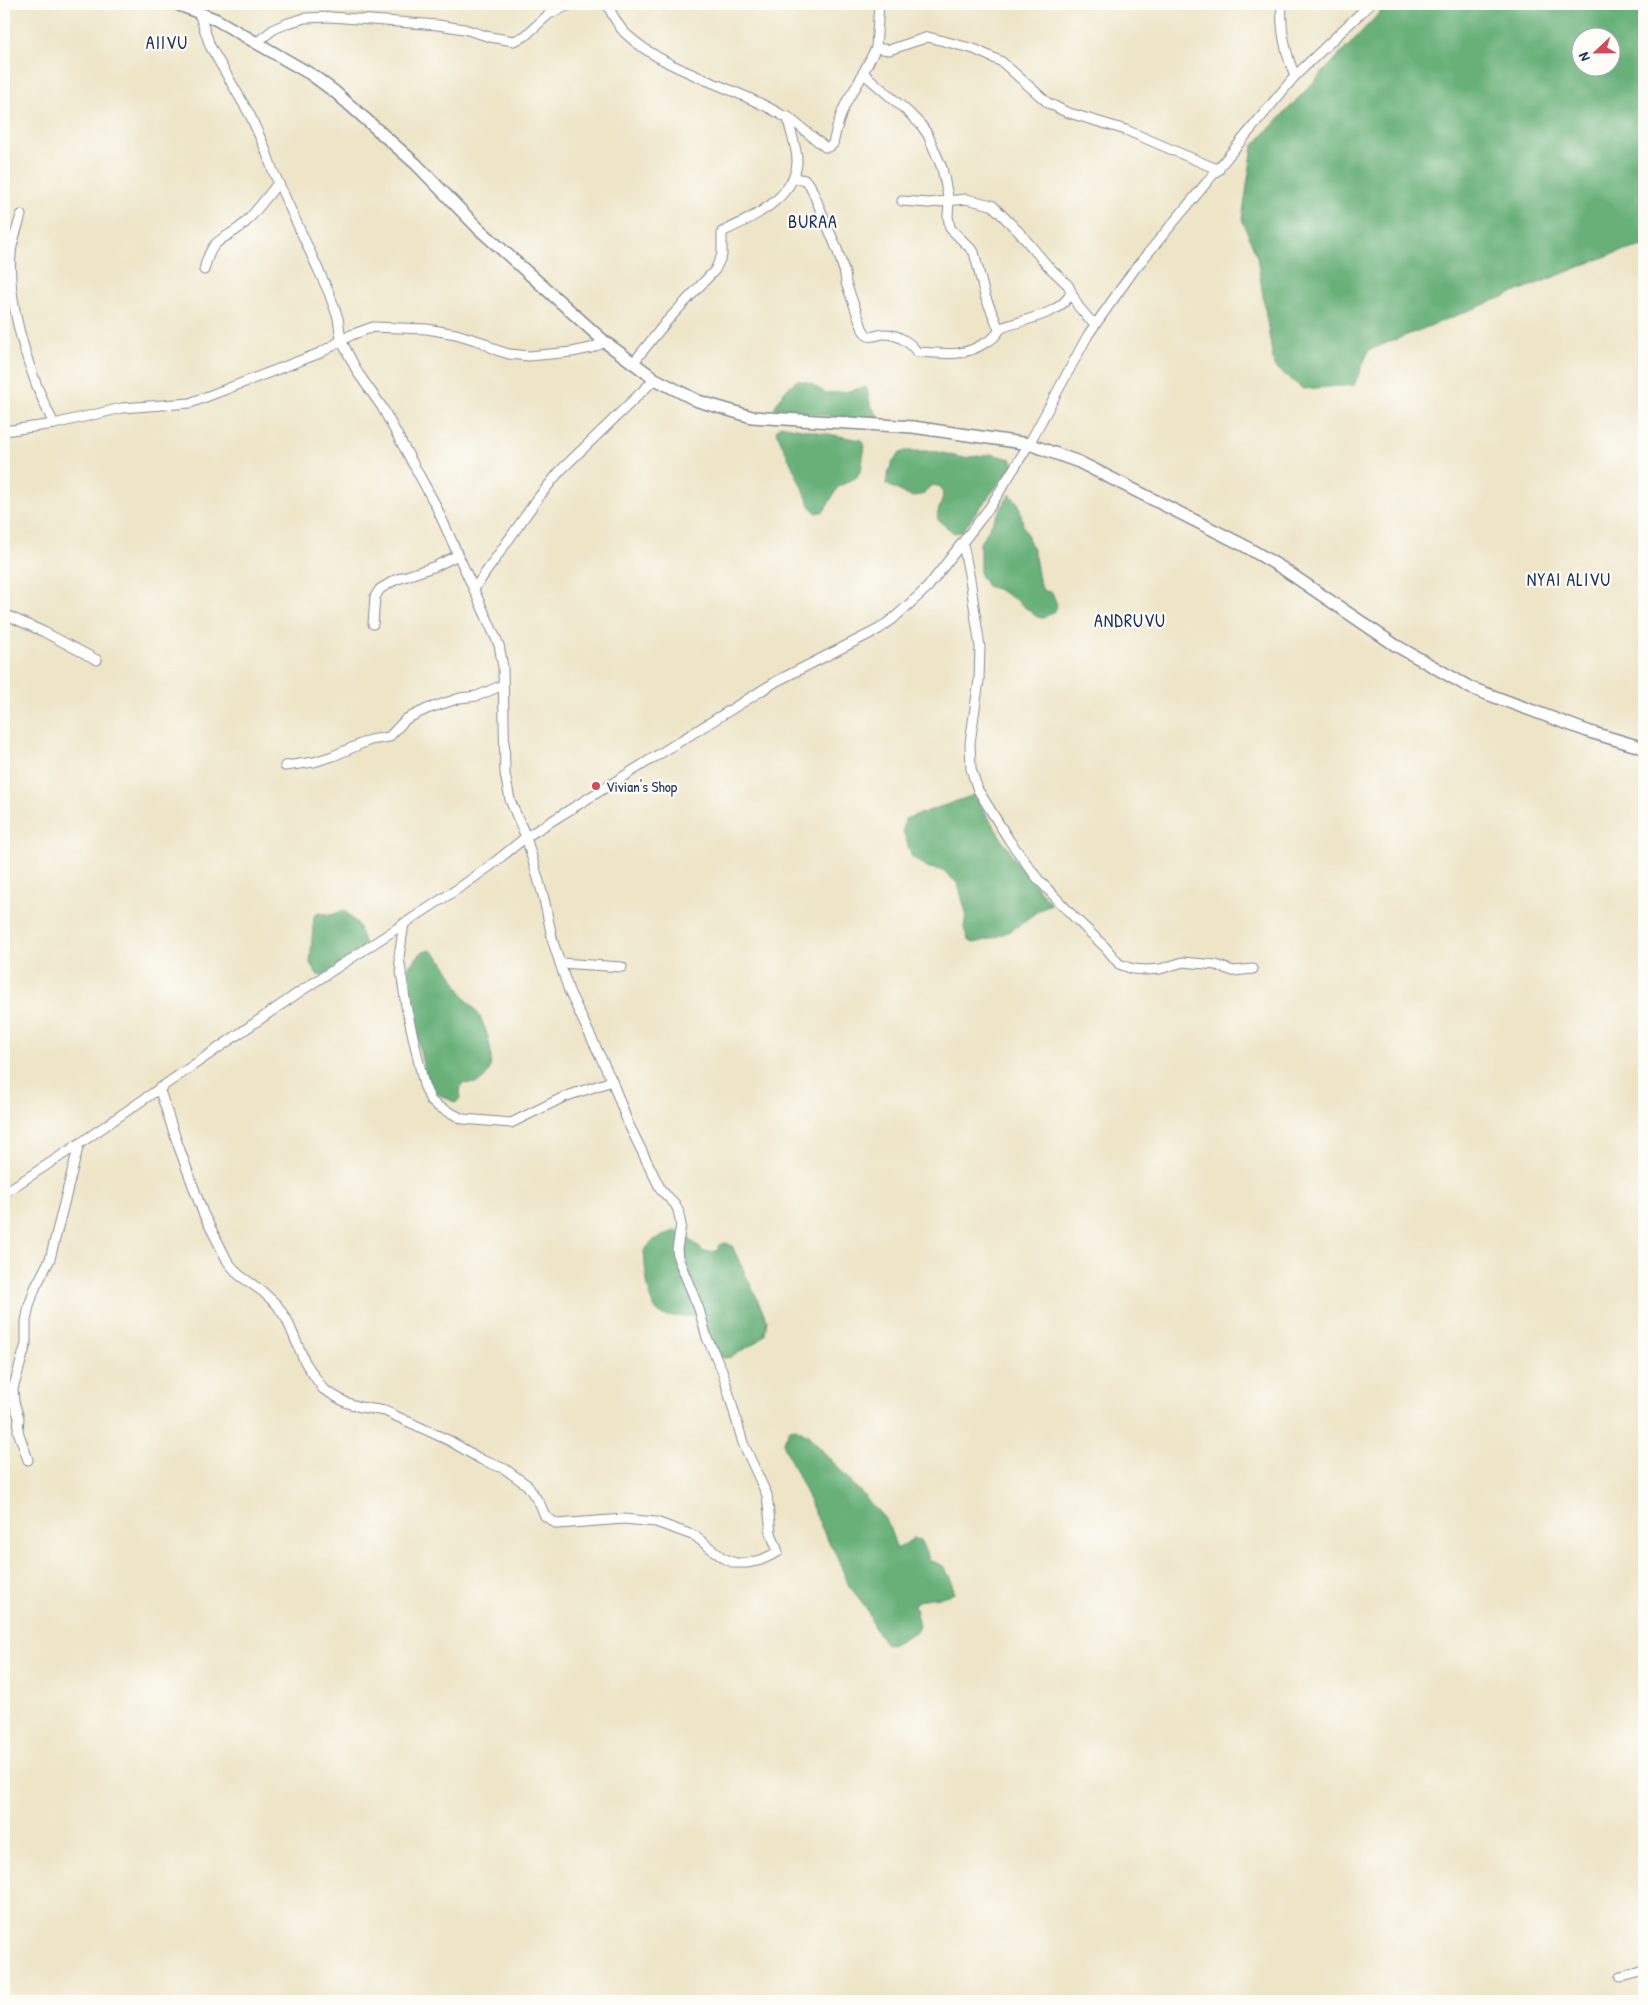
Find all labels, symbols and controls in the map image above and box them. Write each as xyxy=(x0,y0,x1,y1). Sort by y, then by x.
north arrow xyxy=(1570,28,1620,78)
district label: AIIVU xyxy=(146,30,188,55)
text: N xyxy=(1573,50,1594,64)
district label: BURAA xyxy=(788,209,838,234)
district label: NYAI ALIVU xyxy=(1527,567,1611,592)
district label: ANDRUVU xyxy=(1094,608,1166,633)
place label: Vivian's Shop xyxy=(606,776,678,797)
marker: Vivian's Shop xyxy=(590,780,602,792)

